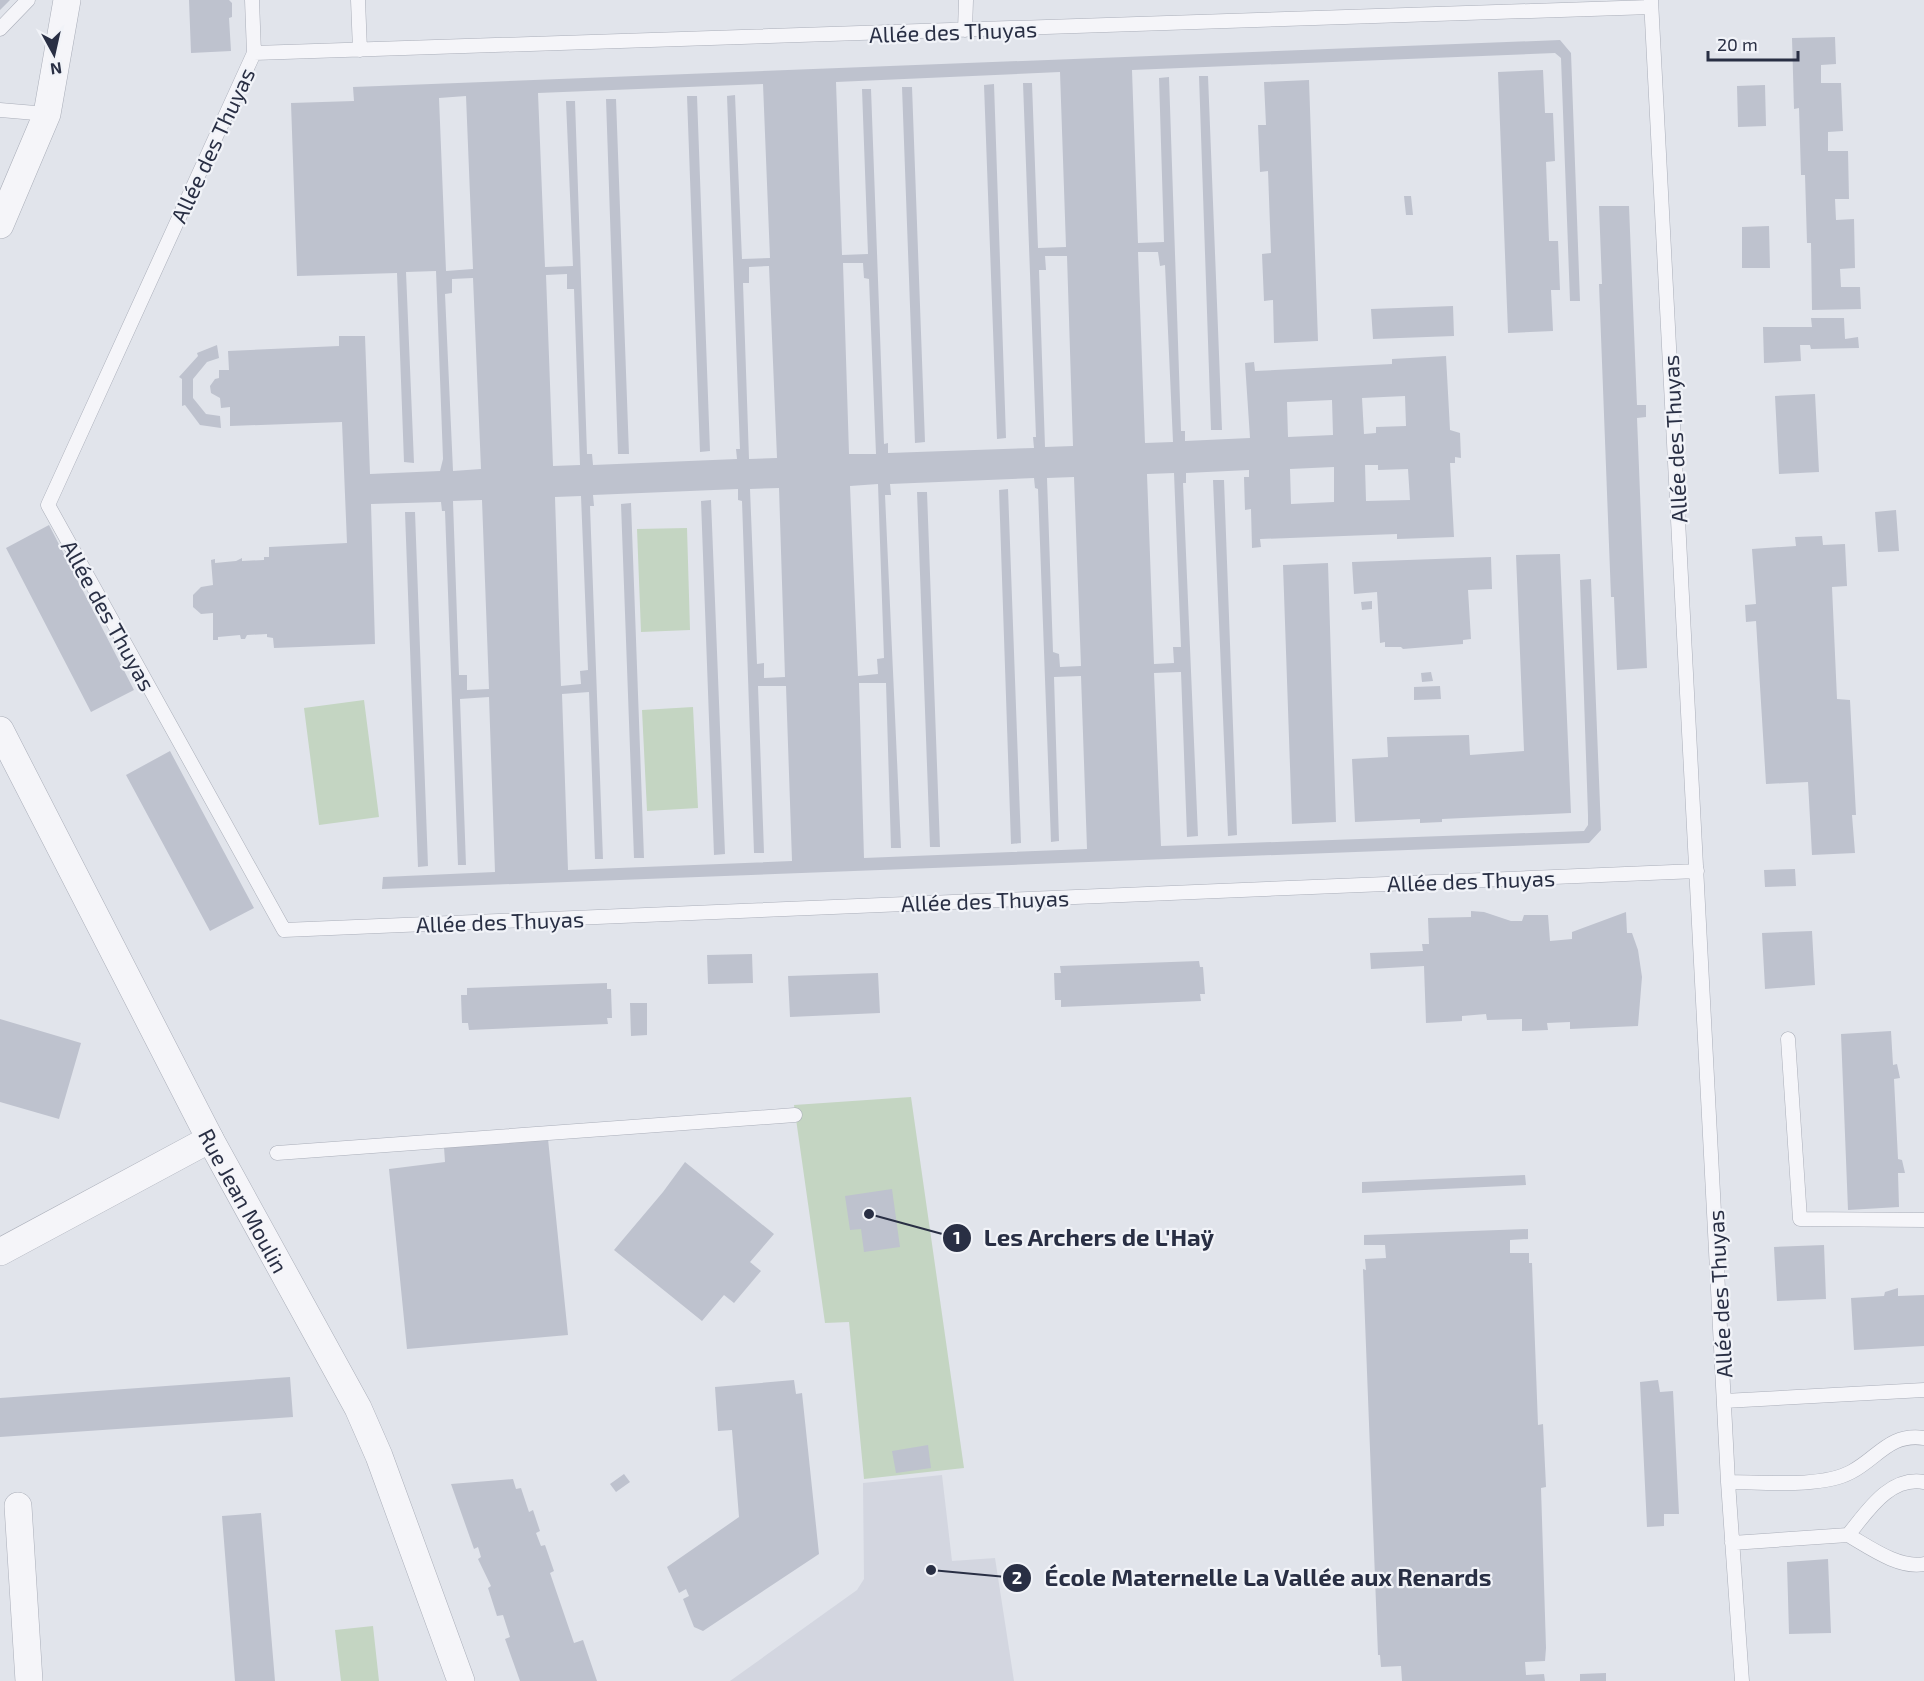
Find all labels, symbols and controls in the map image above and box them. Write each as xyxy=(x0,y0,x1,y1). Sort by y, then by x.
street label: Allée des Thuyas xyxy=(869,15,1037,47)
north arrow xyxy=(24,24,84,84)
scale bar xyxy=(1708,24,1798,62)
text: 20 m xyxy=(1717,33,1758,55)
text: N xyxy=(49,59,63,80)
street label: Allée des Thuyas xyxy=(165,63,259,227)
street label: Allée des Thuyas xyxy=(1657,354,1691,524)
street label: Allée des Thuyas xyxy=(57,535,161,695)
street label: Allée des Thuyas xyxy=(1387,864,1555,896)
street label: Allée des Thuyas xyxy=(901,884,1069,916)
street label: Allée des Thuyas xyxy=(416,905,584,937)
street label: Rue Jean Moulin xyxy=(194,1124,294,1277)
street label: Allée des Thuyas xyxy=(1702,1209,1736,1379)
callout: Les Archers de L'Haÿ xyxy=(942,1217,1226,1259)
text: Les Archers de L'Haÿ xyxy=(984,1222,1215,1251)
text: 1 xyxy=(953,1226,961,1248)
callout: École Maternelle La Vallée aux Renards xyxy=(1002,1557,1503,1599)
text: École Maternelle La Vallée aux Renards xyxy=(1045,1562,1491,1591)
text: 2 xyxy=(1012,1566,1022,1588)

